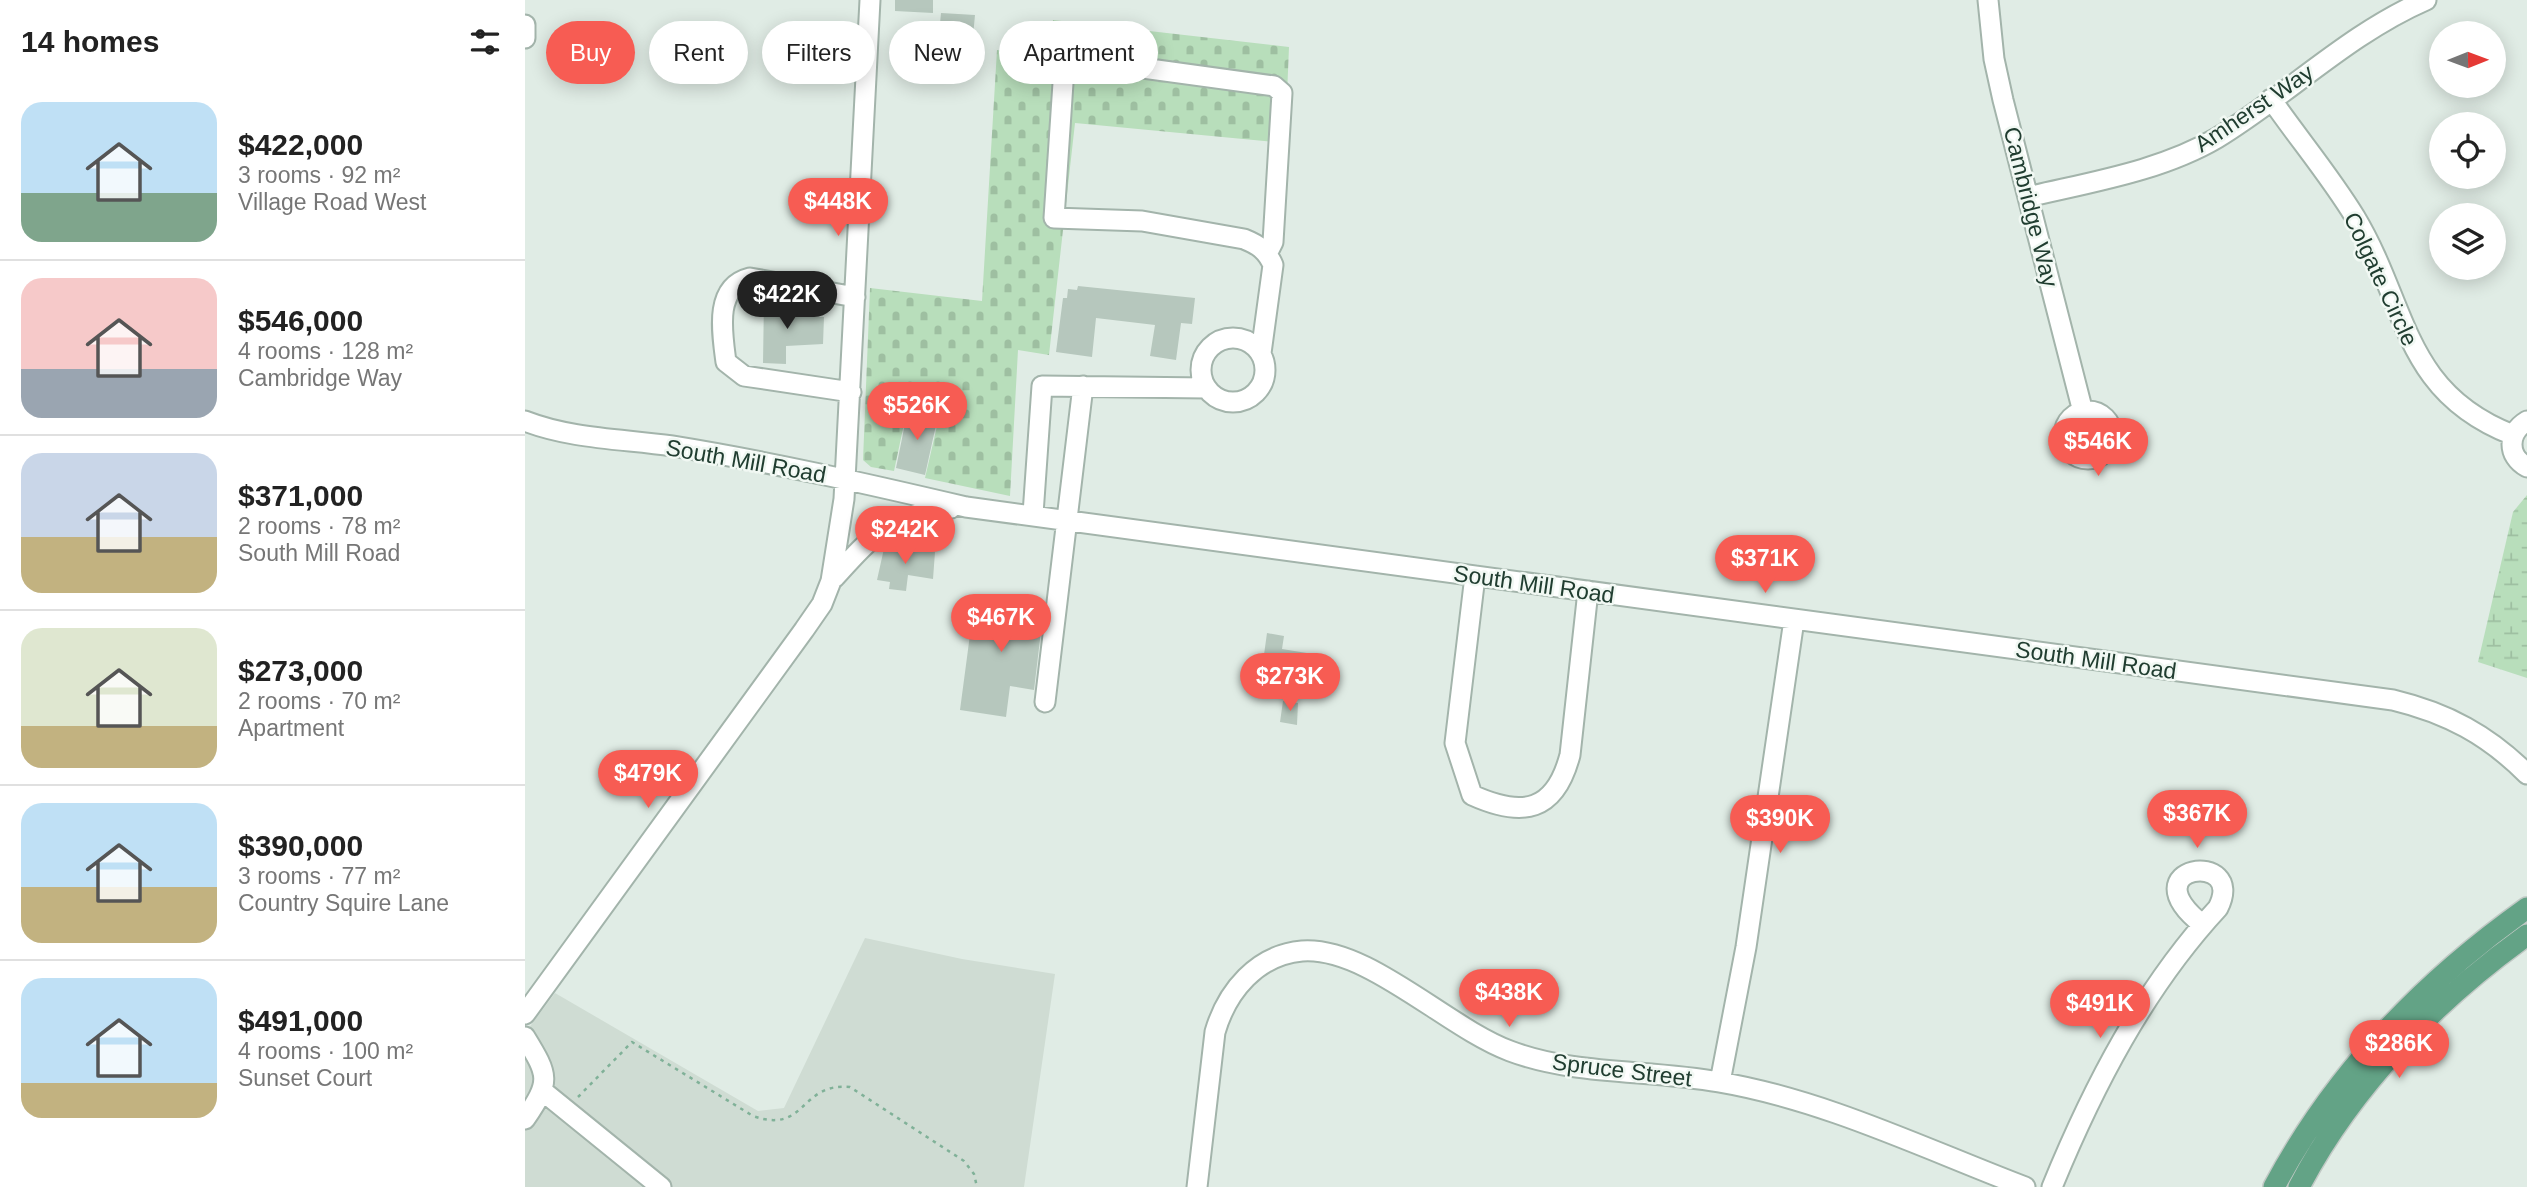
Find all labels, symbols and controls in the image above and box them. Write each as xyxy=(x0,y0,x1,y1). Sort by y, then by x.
chip: Buy xyxy=(546,21,635,84)
chip: Rent xyxy=(649,21,748,84)
chip: Filters xyxy=(762,21,875,84)
chip: New xyxy=(889,21,985,84)
chip: Apartment xyxy=(999,21,1158,84)
north arrow xyxy=(2429,21,2506,98)
map controls xyxy=(2429,21,2506,280)
icon: filters xyxy=(466,23,504,61)
text: 14 homes xyxy=(21,25,159,58)
street label: Amherst Way xyxy=(2190,59,2319,157)
button: locate xyxy=(2429,112,2506,189)
street label: Cambridge Way xyxy=(1999,124,2064,290)
text: $422,000 xyxy=(238,128,363,161)
icon: home xyxy=(77,130,161,214)
text: 3 rooms · 92 m² xyxy=(238,162,400,188)
pin: $448K xyxy=(789,178,887,238)
text: $448K xyxy=(804,188,872,214)
text: Village Road West xyxy=(238,189,426,215)
button: layers xyxy=(2429,203,2506,280)
street label: Colgate Circle xyxy=(2339,208,2423,350)
pin: $422K xyxy=(738,272,836,331)
text: $422K xyxy=(753,281,821,307)
text: $546,000 xyxy=(238,304,363,337)
icon: home xyxy=(77,306,161,390)
text: 4 rooms · 128 m² xyxy=(238,338,413,364)
text: Cambridge Way xyxy=(238,365,402,391)
pin: $526K xyxy=(868,382,966,442)
text: $526K xyxy=(883,392,951,418)
pin: $546K xyxy=(2049,419,2147,478)
text: $546K xyxy=(2064,428,2132,454)
street label: South Mill Road xyxy=(664,434,828,488)
text: $371,000 xyxy=(238,479,363,512)
icon: home xyxy=(77,481,161,565)
pin: $242K xyxy=(856,506,954,566)
text: 2 rooms · 78 m² xyxy=(238,513,400,539)
text: $242K xyxy=(871,516,939,542)
pin: $371K xyxy=(1716,536,1814,595)
text: South Mill Road xyxy=(238,540,400,566)
text: $371K xyxy=(1731,545,1799,571)
street label: South Mill Road xyxy=(1452,560,1616,608)
pin: $467K xyxy=(952,594,1050,654)
text: $467K xyxy=(967,604,1035,630)
street label: South Mill Road xyxy=(2014,636,2178,684)
text: $273,000 xyxy=(238,654,363,687)
pin: $273K xyxy=(1241,654,1339,713)
icon: home xyxy=(77,656,161,740)
text: $273K xyxy=(1256,663,1324,689)
text: 2 rooms · 70 m² xyxy=(238,688,400,714)
text: Apartment xyxy=(238,715,344,741)
pin: $479K xyxy=(599,750,697,810)
text: $479K xyxy=(614,760,682,786)
pin: $367K xyxy=(2148,790,2246,850)
pin: $390K xyxy=(1731,796,1829,855)
text: $367K xyxy=(2163,800,2231,826)
text: $390K xyxy=(1746,805,1814,831)
text: $390,000 xyxy=(238,829,363,862)
icon: home xyxy=(77,831,161,915)
text: 3 rooms · 77 m² xyxy=(238,863,400,889)
text: Country Squire Lane xyxy=(238,890,449,916)
pin: $438K xyxy=(1460,970,1558,1029)
text: $438K xyxy=(1475,979,1543,1005)
pin: $491K xyxy=(2051,981,2149,1040)
text: $491K xyxy=(2066,990,2134,1016)
text: $491,000 xyxy=(238,1004,363,1037)
icon: home xyxy=(77,1006,161,1090)
pin: $286K xyxy=(2350,1020,2448,1080)
text: $286K xyxy=(2365,1030,2433,1056)
text: 4 rooms · 100 m² xyxy=(238,1038,413,1064)
street label: Spruce Street xyxy=(1551,1049,1694,1092)
text: Sunset Court xyxy=(238,1065,372,1091)

